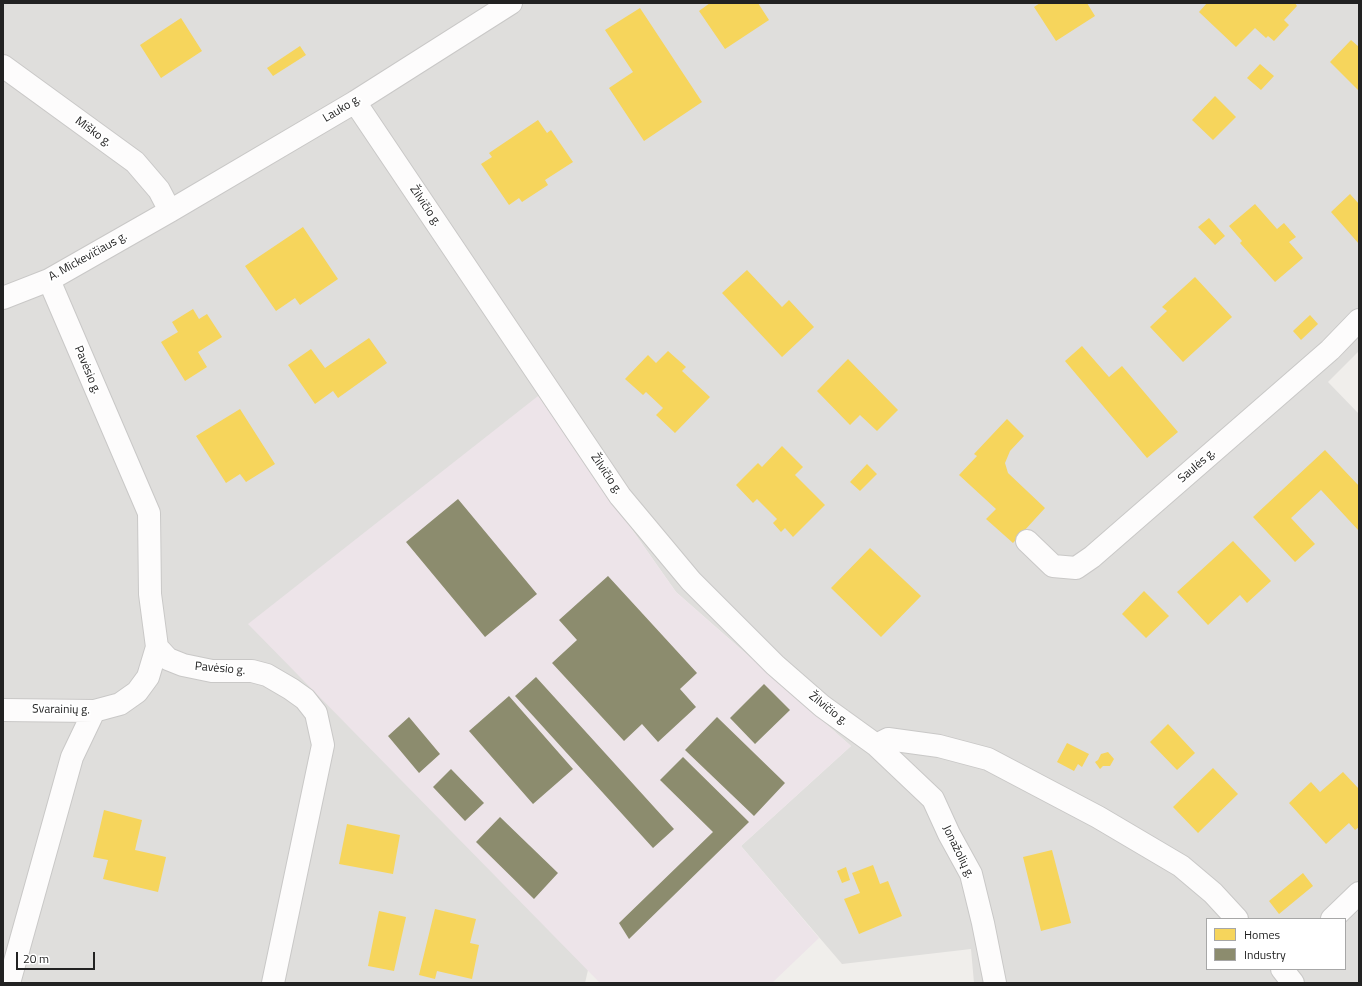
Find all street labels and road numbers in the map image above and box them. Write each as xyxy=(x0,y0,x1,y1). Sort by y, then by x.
street label: Lauko g. xyxy=(321,92,363,126)
street label: Miško g. xyxy=(72,114,114,150)
street label: Žilvičio g. xyxy=(406,183,444,229)
street label: A. Mickevičiaus g. xyxy=(46,229,130,285)
street label: Pavėsio g. xyxy=(70,344,104,396)
street label: Saulės g. xyxy=(1175,446,1219,486)
street label: Žilvičio g. xyxy=(587,451,625,497)
street label: Pavėsio g. xyxy=(194,660,246,678)
street label: Žilvičio g. xyxy=(806,689,850,729)
street label: Svarainių g. xyxy=(32,702,90,718)
street label: Jonažolių g. xyxy=(939,823,977,881)

